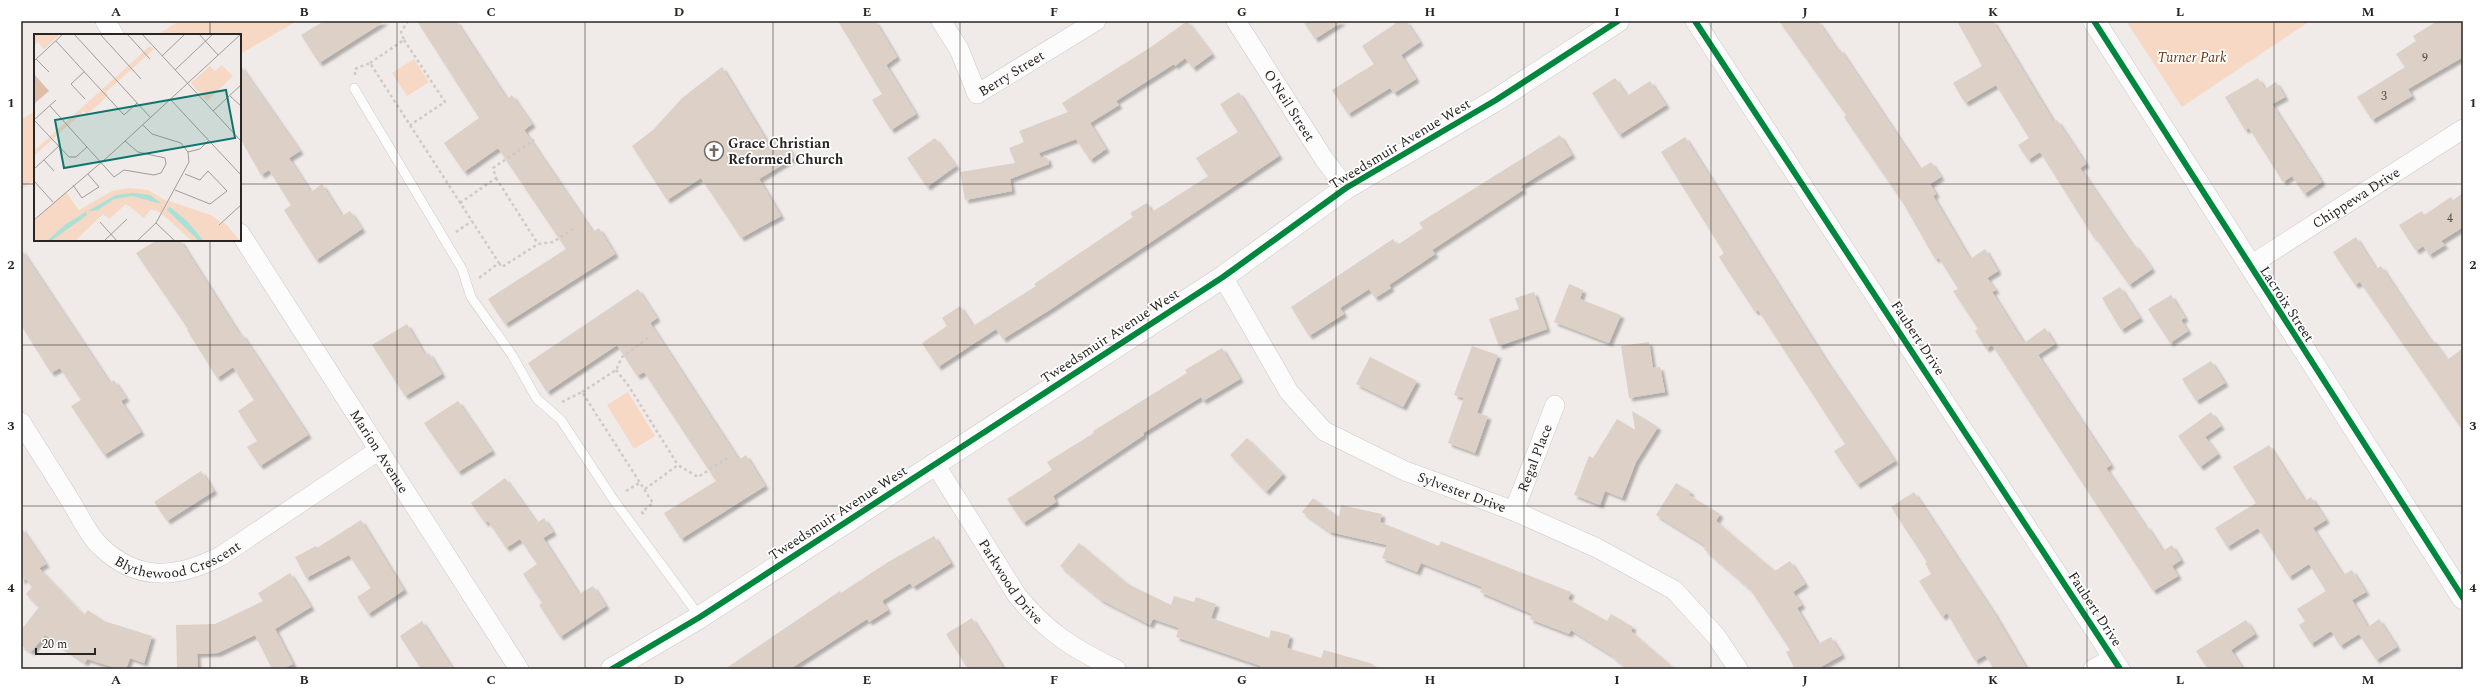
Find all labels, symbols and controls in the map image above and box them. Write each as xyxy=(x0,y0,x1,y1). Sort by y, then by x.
text: A xyxy=(111,2,121,22)
text: B xyxy=(299,2,309,22)
text: C xyxy=(486,2,496,22)
text: D xyxy=(674,2,684,22)
text: E xyxy=(863,2,872,22)
text: F xyxy=(1050,2,1058,22)
text: G xyxy=(1237,2,1247,22)
text: H xyxy=(1425,2,1436,22)
text: I xyxy=(1614,2,1620,22)
text: J xyxy=(1802,2,1808,22)
text: K xyxy=(1988,2,1998,22)
text: L xyxy=(2176,2,2184,22)
text: M xyxy=(2362,2,2375,22)
inset map xyxy=(34,34,241,241)
street label: Berry Street xyxy=(974,45,1048,101)
park label: Turner Park xyxy=(2158,47,2227,68)
house number: 9 xyxy=(2422,49,2428,68)
street label: O'Neil Street xyxy=(1259,65,1321,145)
house number: 3 xyxy=(2381,87,2387,106)
text: 1 xyxy=(7,93,15,113)
street label: Tweedsmuir Avenue West xyxy=(1325,93,1475,195)
text: 1 xyxy=(2469,93,2477,113)
place label: Grace Christian Reformed Church xyxy=(728,133,844,170)
church icon: Grace Christian Reformed Church xyxy=(703,140,725,162)
street label: Chippewa Drive xyxy=(2308,161,2404,233)
house number: 4 xyxy=(2447,209,2453,228)
text: 2 xyxy=(7,255,15,275)
text: 2 xyxy=(2469,255,2477,275)
street label: Lacroix Street xyxy=(2254,262,2320,346)
street label: Tweedsmuir Avenue West xyxy=(1037,283,1183,389)
street label: Faubert Drive xyxy=(1886,296,1950,380)
street label: Marion Avenue xyxy=(345,405,414,497)
text: 3 xyxy=(7,416,15,436)
text: 3 xyxy=(2469,416,2477,436)
street label: Regal Place xyxy=(1512,421,1557,495)
street label: Tweedsmuir Avenue West xyxy=(765,460,911,566)
street label: Sylvester Drive xyxy=(1415,466,1510,518)
street label: Blythewood Crescent xyxy=(111,535,245,584)
street label: Parkwood Drive xyxy=(974,535,1048,629)
street label: Faubert Drive xyxy=(2063,567,2127,651)
text: 4 xyxy=(7,578,15,598)
text: 4 xyxy=(2469,578,2477,598)
scale bar xyxy=(36,630,95,656)
text: 20 m xyxy=(42,635,67,654)
text: A xyxy=(111,670,121,690)
text: B xyxy=(299,670,309,690)
text: C xyxy=(486,670,496,690)
text: D xyxy=(674,670,684,690)
text: E xyxy=(863,670,872,690)
text: F xyxy=(1050,670,1058,690)
text: G xyxy=(1237,670,1247,690)
text: H xyxy=(1425,670,1436,690)
text: I xyxy=(1614,670,1620,690)
text: J xyxy=(1802,670,1808,690)
text: K xyxy=(1988,670,1998,690)
text: L xyxy=(2176,670,2184,690)
text: M xyxy=(2362,670,2375,690)

